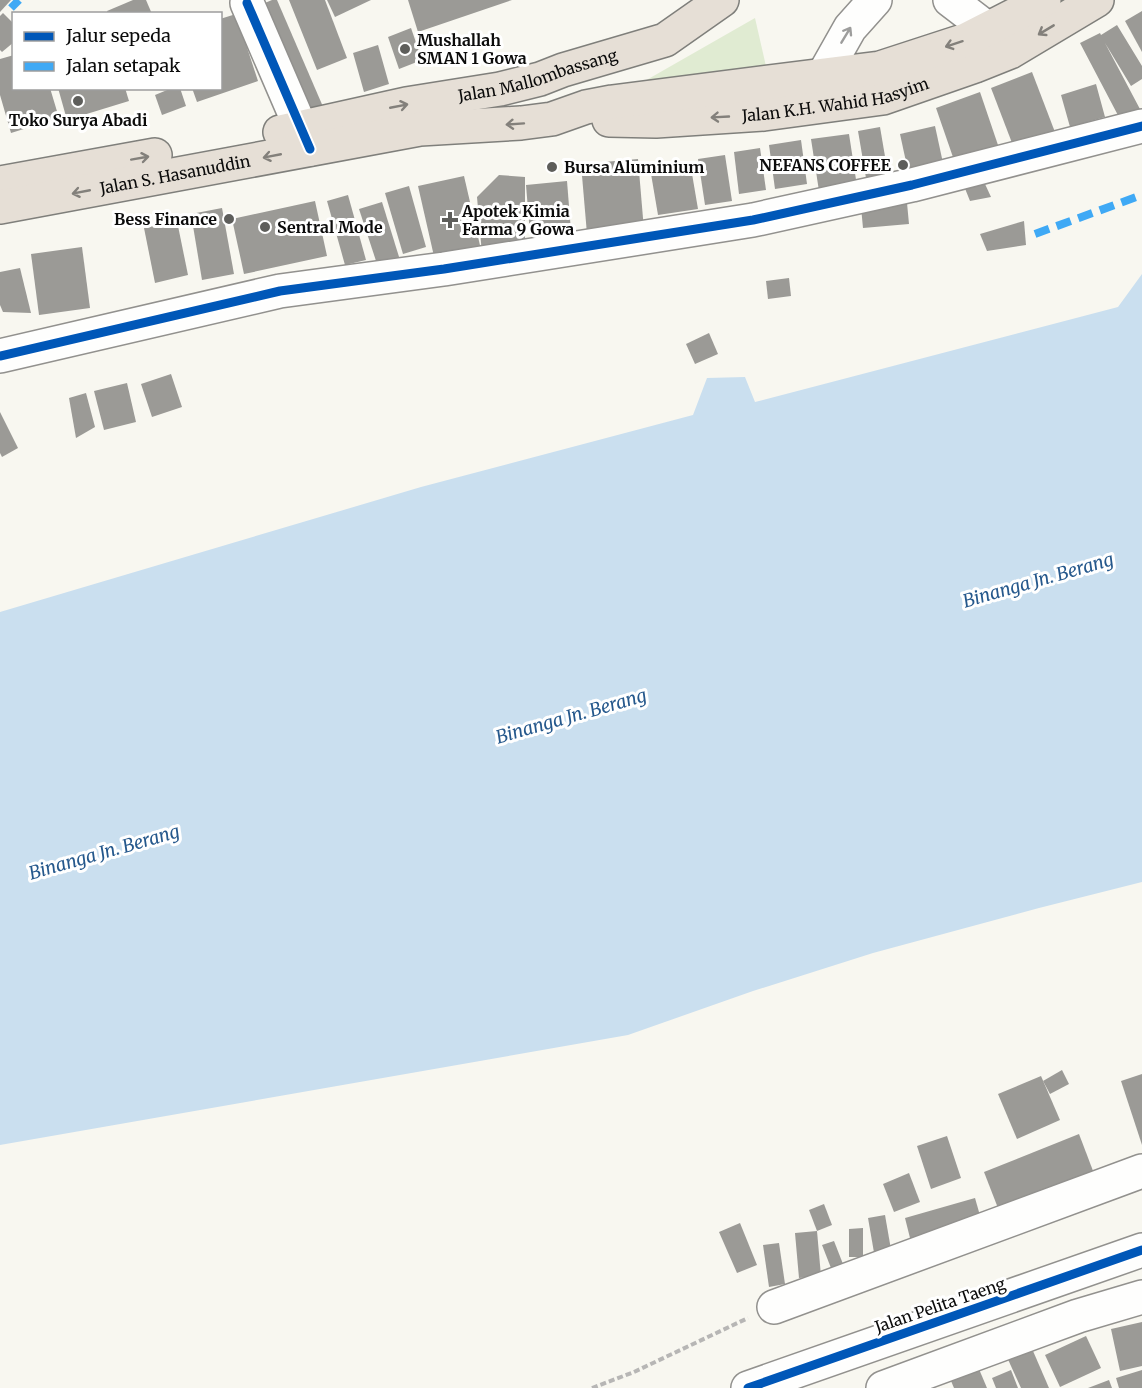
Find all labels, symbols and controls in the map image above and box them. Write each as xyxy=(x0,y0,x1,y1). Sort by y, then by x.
legend xyxy=(12,12,222,90)
text: Jalur sepeda xyxy=(65,24,171,47)
one-way arrow xyxy=(1038,24,1055,36)
one-way arrow xyxy=(841,27,853,44)
place label: Mushallah SMAN 1 Gowa xyxy=(417,30,527,68)
one-way arrow xyxy=(945,39,964,50)
marker: Mushallah SMAN 1 Gowa xyxy=(398,42,412,56)
street label: Jalan Mallombassang xyxy=(455,44,620,106)
text: Jalan setapak xyxy=(65,54,181,77)
street label: Jalan K.H. Wahid Hasyim xyxy=(740,73,931,125)
marker: Toko Surya Abadi xyxy=(71,94,85,108)
one-way arrow xyxy=(389,100,408,111)
place label: Toko Surya Abadi xyxy=(9,110,148,130)
one-way arrow xyxy=(710,112,730,123)
one-way arrow xyxy=(505,118,525,129)
street label: Jalan S. Hasanuddin xyxy=(97,151,252,198)
one-way arrow xyxy=(263,151,282,162)
one-way arrow xyxy=(130,152,150,163)
place label: NEFANS COFFEE xyxy=(759,155,892,175)
place label: Bursa Aluminium xyxy=(564,157,704,177)
marker: NEFANS COFFEE xyxy=(896,158,910,172)
marker: Bursa Aluminium xyxy=(545,160,559,174)
one-way arrow xyxy=(71,187,91,198)
place label: Apotek Kimia Farma 9 Gowa xyxy=(461,201,574,239)
place label: Bess Finance xyxy=(114,209,217,229)
marker: Bess Finance xyxy=(222,212,236,226)
marker: Apotek Kimia Farma 9 Gowa xyxy=(443,213,457,227)
place label: Sentral Mode xyxy=(277,217,383,237)
marker: Sentral Mode xyxy=(258,220,272,234)
water label: Binanga Jn. Berang xyxy=(960,547,1116,613)
water label: Binanga Jn. Berang xyxy=(493,683,649,749)
water label: Binanga Jn. Berang xyxy=(26,819,182,885)
street label: Jalan Pelita Taeng xyxy=(871,1273,1008,1337)

